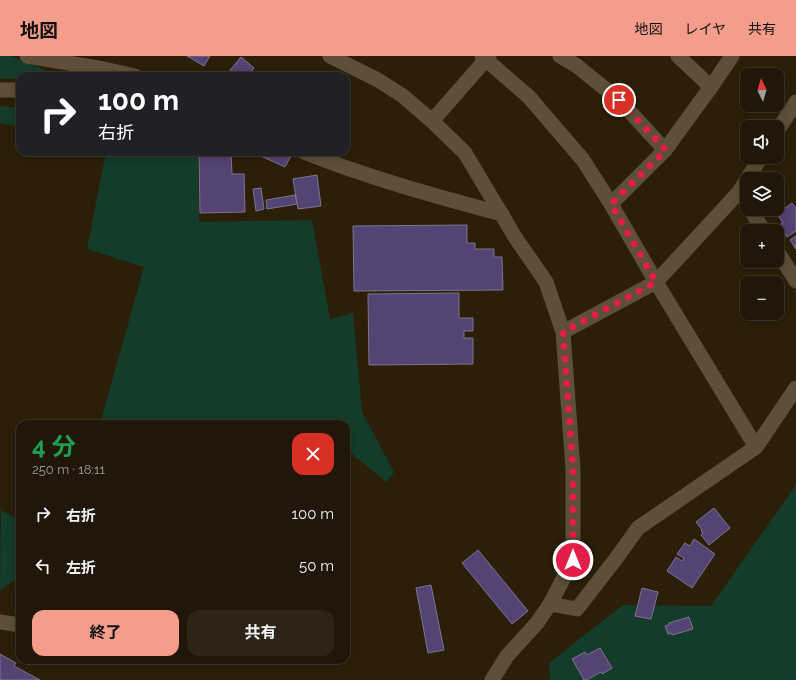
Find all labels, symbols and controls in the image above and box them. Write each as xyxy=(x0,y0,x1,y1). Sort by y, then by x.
text: 地図 xyxy=(20,19,58,41)
text: 地図 xyxy=(634,21,662,37)
text: レイヤ xyxy=(684,21,726,37)
text: 共有 xyxy=(748,21,776,37)
north arrow xyxy=(740,68,784,112)
map controls xyxy=(740,68,784,320)
pin xyxy=(602,83,636,117)
text: 100 m xyxy=(98,84,179,117)
icon: right xyxy=(32,88,84,140)
icon: arrive xyxy=(608,89,630,111)
button: sound xyxy=(740,120,784,164)
text: 右折 xyxy=(98,122,134,143)
button: layers xyxy=(740,172,784,216)
button: + xyxy=(740,224,784,268)
button: − xyxy=(740,276,784,320)
text: 4 分 xyxy=(32,432,75,461)
button: close xyxy=(292,433,334,475)
text: 250 m · 18:11 xyxy=(32,462,105,477)
icon: right xyxy=(32,503,54,525)
text: 100 m xyxy=(292,505,334,523)
text: 右折 xyxy=(66,507,96,525)
position arrow xyxy=(552,539,594,581)
icon: left xyxy=(32,555,54,577)
text: 50 m xyxy=(299,557,334,575)
text: 左折 xyxy=(66,559,96,577)
button: 終了 xyxy=(32,610,179,656)
button: 共有 xyxy=(187,610,334,656)

